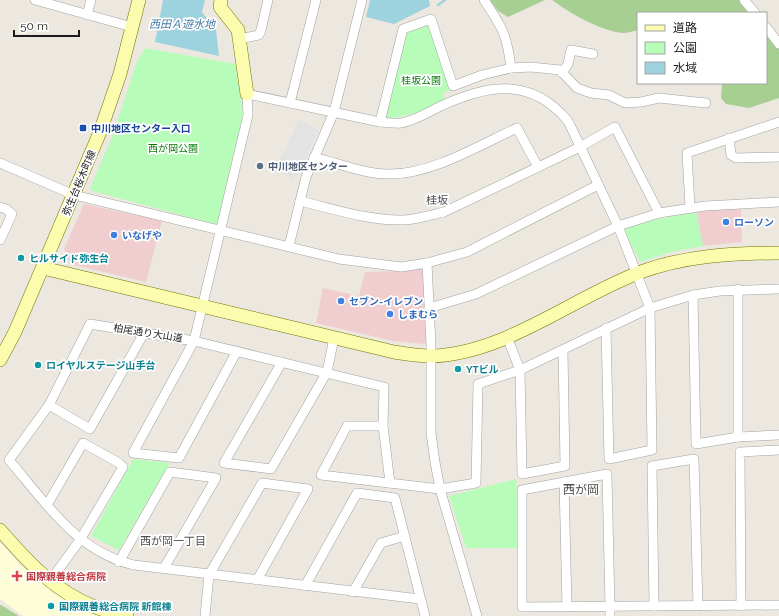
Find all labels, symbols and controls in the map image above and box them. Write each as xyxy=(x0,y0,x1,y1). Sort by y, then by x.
scale bar xyxy=(14,12,79,38)
legend xyxy=(637,12,767,84)
water label: 西田Ａ遊水地 xyxy=(149,18,216,31)
text: 50 m xyxy=(20,19,48,33)
text: 道路 xyxy=(673,21,697,35)
text: 公園 xyxy=(673,41,697,55)
text: 水域 xyxy=(673,61,697,75)
park label: 桂坂公園 xyxy=(401,75,441,86)
marker: 中川地区センター入口 xyxy=(78,123,88,133)
place label: 中川地区センター入口 xyxy=(91,123,191,134)
park label: 西が岡公園 xyxy=(148,143,198,154)
street label: 弥生台桜木町線 xyxy=(60,149,98,217)
marker: 中川地区センター xyxy=(255,161,265,171)
place label: 中川地区センター xyxy=(268,161,348,172)
district label: 桂坂 xyxy=(426,194,448,207)
marker: ローソン xyxy=(721,217,731,227)
place label: ローソン xyxy=(734,217,774,228)
marker: いなげや xyxy=(109,230,119,240)
place label: いなげや xyxy=(122,230,162,241)
marker: ヒルサイド弥生台 xyxy=(16,253,26,263)
place label: ヒルサイド弥生台 xyxy=(29,253,109,264)
marker: セブン-イレブン xyxy=(336,296,346,306)
place label: セブン-イレブン xyxy=(349,296,423,307)
marker: しまむら xyxy=(385,309,395,319)
place label: しまむら xyxy=(398,309,438,320)
street label: 柏尾通り大山道 xyxy=(113,322,183,344)
marker: ロイヤルステージ山手台 xyxy=(33,360,43,370)
place label: ロイヤルステージ山手台 xyxy=(46,360,156,371)
marker: YTビル xyxy=(453,364,463,374)
place label: YTビル xyxy=(466,364,499,375)
district label: 西が岡 xyxy=(563,483,599,497)
district label: 西が岡一丁目 xyxy=(140,535,206,548)
marker: 国際親善総合病院 xyxy=(11,570,23,582)
place label: 国際親善総合病院 xyxy=(26,571,106,582)
marker: 国際親善総合病院 新館棟 xyxy=(46,601,56,611)
place label: 国際親善総合病院 新館棟 xyxy=(59,601,171,612)

